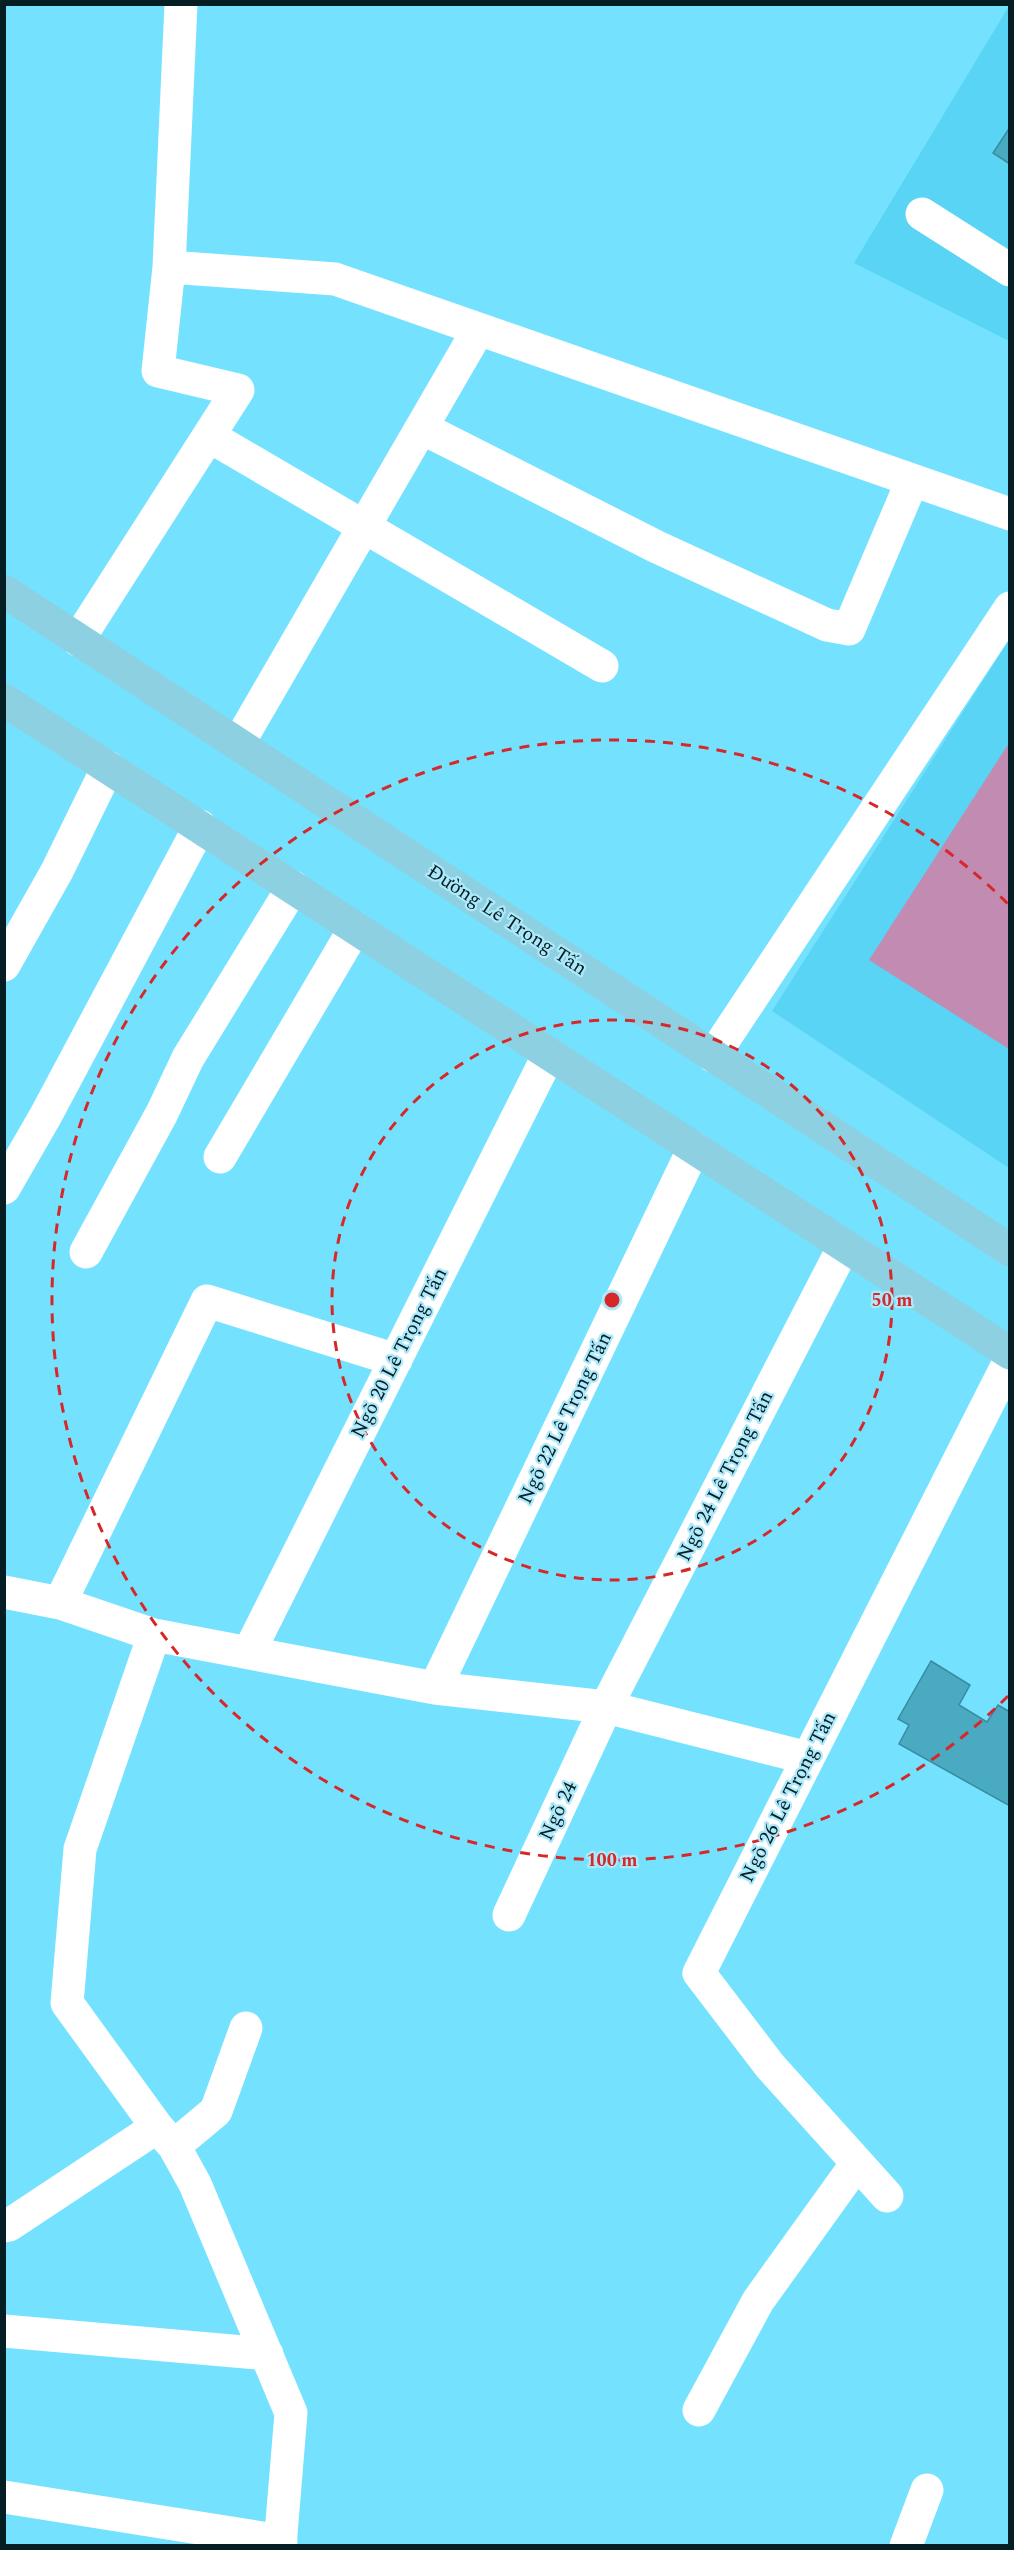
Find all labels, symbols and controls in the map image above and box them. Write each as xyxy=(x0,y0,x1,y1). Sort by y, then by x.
street label: Đường Lê Trọng Tấn xyxy=(421,857,593,983)
street label: Ngõ 20 Lê Trọng Tấn xyxy=(343,1262,455,1444)
text: 50 m xyxy=(872,1287,912,1314)
centre of rings xyxy=(602,1290,622,1310)
street label: Ngõ 22 Lê Trọng Tấn xyxy=(510,1327,620,1509)
street label: Ngõ 24 Lê Trọng Tấn xyxy=(669,1385,781,1567)
street label: Ngõ 26 Lê Trọng Tấn xyxy=(732,1706,844,1888)
street label: Ngõ 24 xyxy=(531,1776,585,1846)
text: 100 m xyxy=(586,1847,638,1874)

